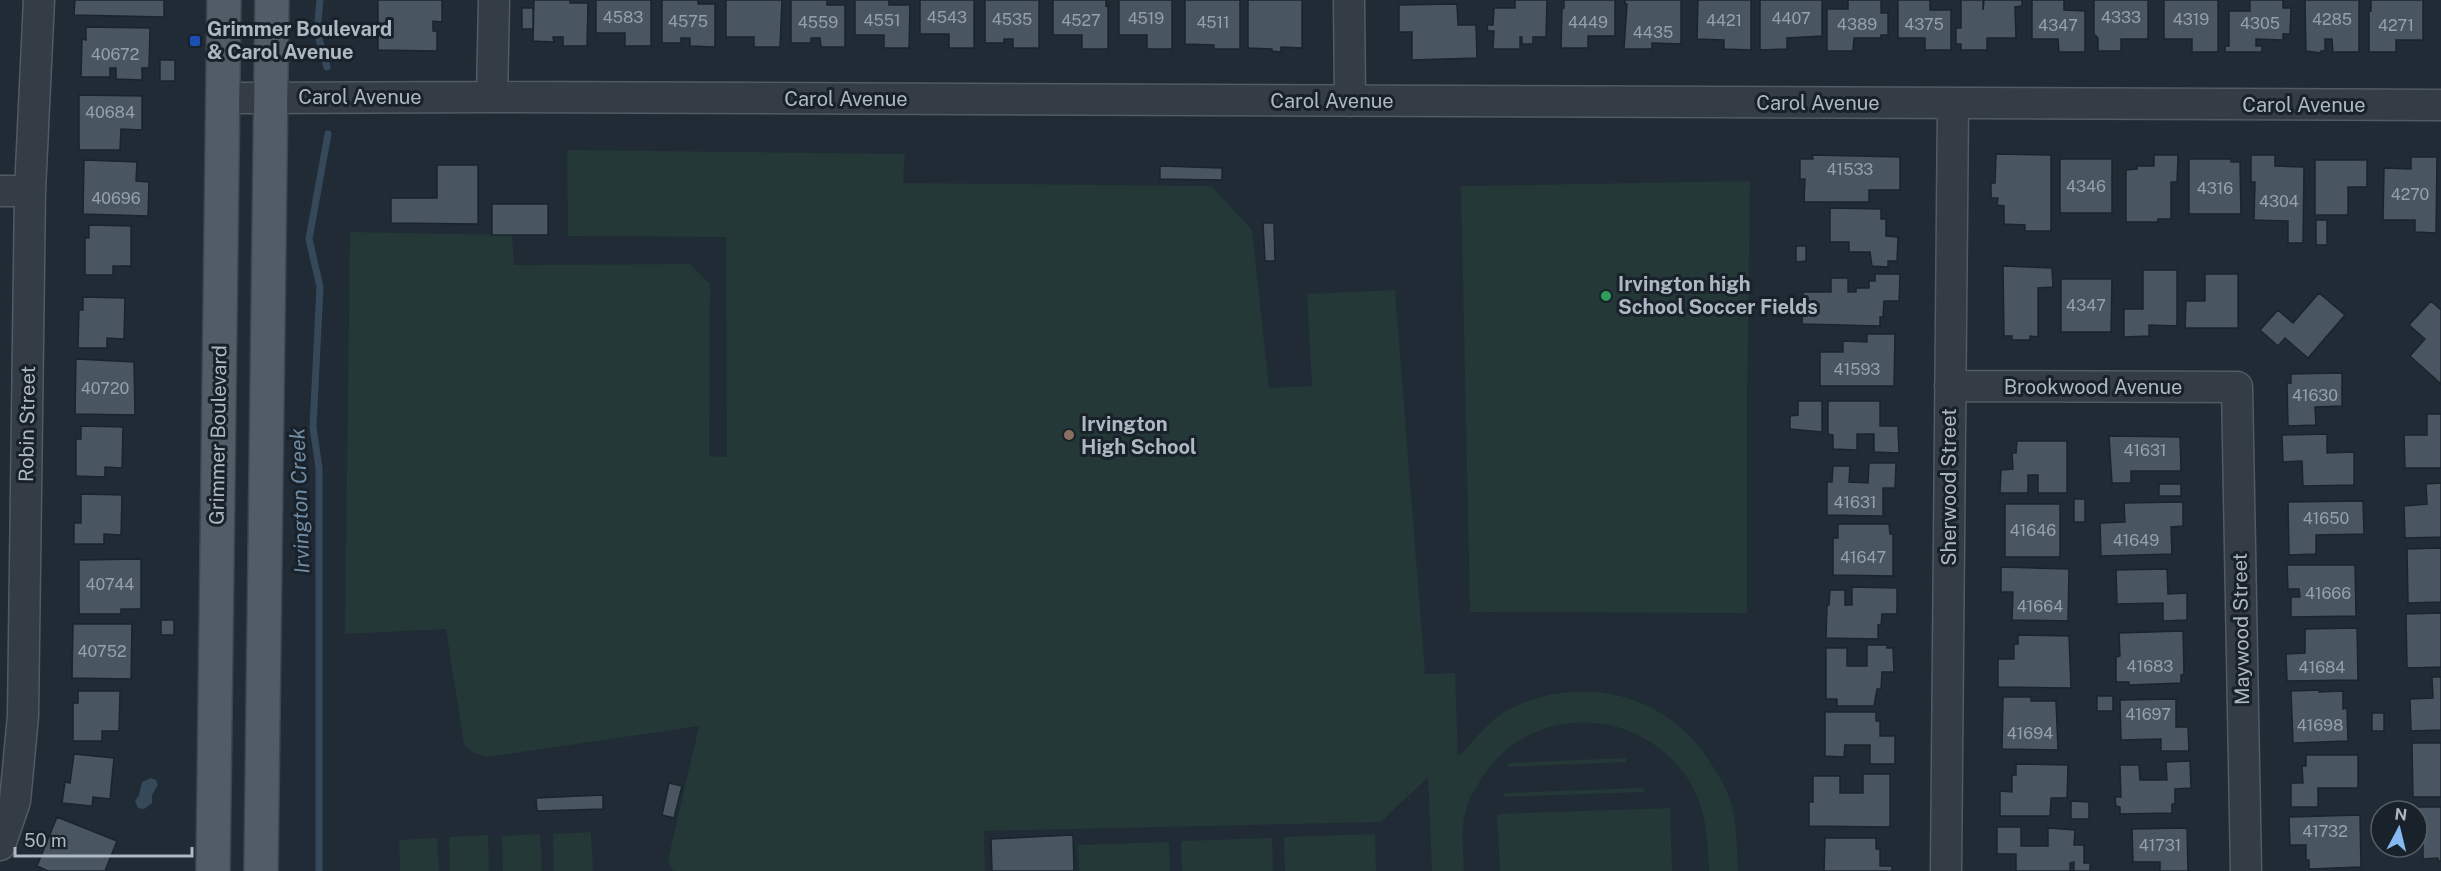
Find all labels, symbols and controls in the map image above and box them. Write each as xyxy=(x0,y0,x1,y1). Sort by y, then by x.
house number: 4583 xyxy=(603,8,643,27)
house number: 4543 xyxy=(927,8,967,27)
house number: 4333 xyxy=(2101,8,2141,27)
house number: 4519 xyxy=(1128,9,1164,28)
house number: 4407 xyxy=(1771,9,1811,28)
house number: 4535 xyxy=(992,10,1032,29)
house number: 4319 xyxy=(2173,10,2209,29)
house number: 4285 xyxy=(2312,10,2352,29)
house number: 4551 xyxy=(864,11,900,30)
house number: 4527 xyxy=(1061,11,1101,30)
house number: 4421 xyxy=(1706,11,1742,30)
house number: 4575 xyxy=(668,12,708,31)
house number: 4559 xyxy=(798,13,838,32)
house number: 4511 xyxy=(1196,13,1230,32)
house number: 4449 xyxy=(1568,13,1608,32)
house number: 4305 xyxy=(2240,14,2280,33)
house number: 4389 xyxy=(1837,15,1877,34)
house number: 4375 xyxy=(1904,15,1944,34)
house number: 4347 xyxy=(2038,16,2078,35)
house number: 4271 xyxy=(2378,16,2414,35)
place label: Grimmer Boulevard & Carol Avenue xyxy=(207,17,392,64)
house number: 4435 xyxy=(1633,23,1673,42)
marker: Grimmer Boulevard & Carol Avenue xyxy=(188,34,202,48)
house number: 40672 xyxy=(91,45,139,64)
street label: Carol Avenue xyxy=(298,85,422,109)
street label: Carol Avenue xyxy=(784,87,908,111)
street label: Carol Avenue xyxy=(1270,89,1394,113)
street label: Carol Avenue xyxy=(1756,91,1880,115)
street label: Carol Avenue xyxy=(2242,93,2366,117)
house number: 40684 xyxy=(85,103,135,122)
house number: 41533 xyxy=(1827,160,1873,179)
house number: 4346 xyxy=(2066,177,2106,196)
house number: 4316 xyxy=(2197,179,2233,198)
house number: 4270 xyxy=(2391,185,2430,204)
house number: 40696 xyxy=(91,189,141,208)
house number: 4304 xyxy=(2259,192,2299,211)
place label: Irvington high School Soccer Fields xyxy=(1618,272,1818,319)
marker: Irvington high School Soccer Fields xyxy=(1599,289,1613,303)
house number: 4347 xyxy=(2066,296,2106,315)
street label: Grimmer Boulevard xyxy=(204,345,232,525)
house number: 41593 xyxy=(1834,360,1880,379)
street label: Robin Street xyxy=(14,366,40,482)
street label: Brookwood Avenue xyxy=(2004,375,2182,399)
house number: 40720 xyxy=(81,379,129,398)
house number: 41630 xyxy=(2292,386,2338,405)
street label: Sherwood Street xyxy=(1937,408,1961,566)
place label: Irvington High School xyxy=(1081,412,1197,459)
water label: Irvington Creek xyxy=(284,427,315,574)
marker: Irvington High School xyxy=(1062,428,1076,442)
house number: 41631 xyxy=(2123,441,2167,460)
house number: 41631 xyxy=(1833,493,1877,512)
house number: 41650 xyxy=(2303,509,2349,528)
house number: 41646 xyxy=(2010,521,2056,540)
house number: 41649 xyxy=(2113,531,2159,550)
house number: 41647 xyxy=(1840,548,1886,567)
street label: Maywood Street xyxy=(2228,553,2254,705)
house number: 40744 xyxy=(86,575,134,594)
house number: 41666 xyxy=(2305,584,2351,603)
house number: 41664 xyxy=(2017,597,2063,616)
house number: 40752 xyxy=(78,642,126,661)
house number: 41683 xyxy=(2127,657,2173,676)
house number: 41684 xyxy=(2299,658,2345,677)
house number: 41697 xyxy=(2125,705,2171,724)
house number: 41698 xyxy=(2297,716,2343,735)
house number: 41694 xyxy=(2007,724,2053,743)
north arrow xyxy=(2369,799,2429,859)
text: N xyxy=(2393,804,2408,825)
scale bar xyxy=(15,820,192,858)
house number: 41732 xyxy=(2302,822,2348,841)
text: 50 m xyxy=(24,830,67,851)
house number: 41731 xyxy=(2139,836,2181,855)

